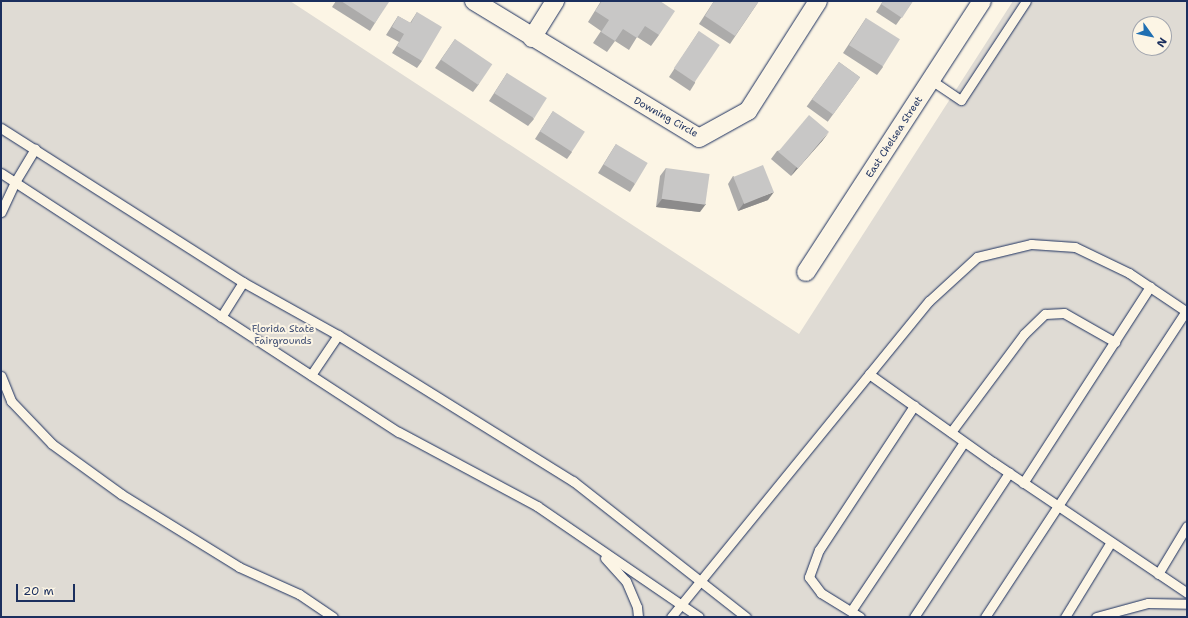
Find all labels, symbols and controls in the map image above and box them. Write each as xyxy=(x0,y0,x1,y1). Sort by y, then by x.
north arrow xyxy=(1132,16,1172,56)
text: N xyxy=(1153,35,1170,50)
street label: Downing Circle xyxy=(632,94,700,140)
street label: East Chelsea Street xyxy=(863,94,925,180)
park label: Florida State Fairgrounds xyxy=(252,322,314,346)
scale bar xyxy=(18,576,77,602)
text: 20 m xyxy=(23,583,54,599)

